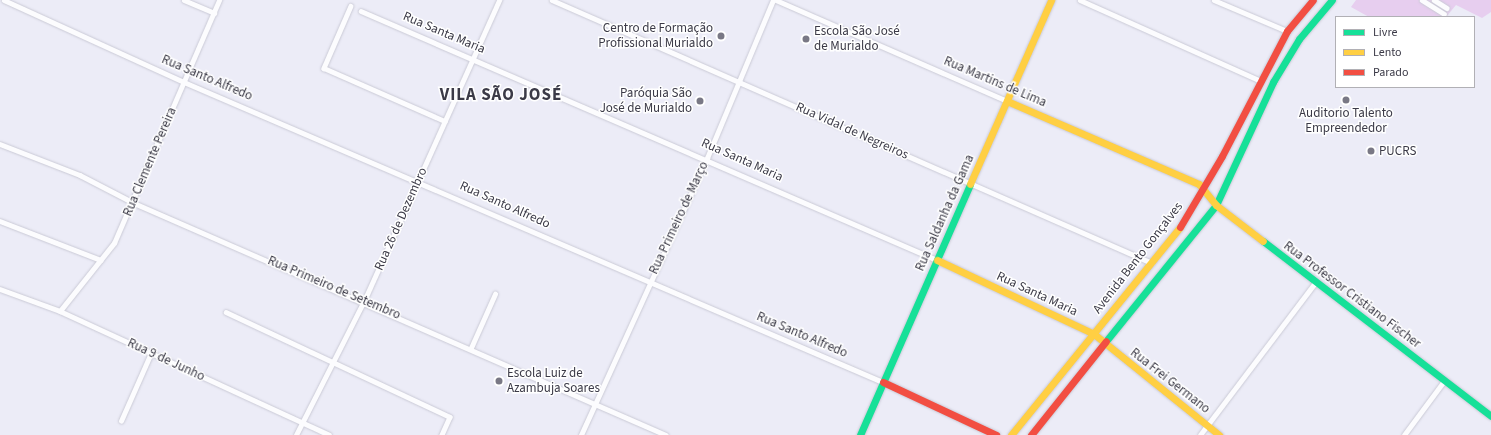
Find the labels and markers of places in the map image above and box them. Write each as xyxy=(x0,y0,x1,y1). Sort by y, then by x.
place label: Centro de Formação Profissional Murialdo xyxy=(598,21,713,52)
place label: Escola São José de Murialdo xyxy=(814,24,900,55)
marker: Centro de Formação Profissional Murialdo xyxy=(716,31,726,41)
marker: Escola São José de Murialdo xyxy=(801,34,811,44)
place label: Paróquia São José de Murialdo xyxy=(600,86,692,117)
marker: Auditorio Talento Empreendedor xyxy=(1341,95,1351,105)
marker: Paróquia São José de Murialdo xyxy=(695,96,705,106)
place label: Auditorio Talento Empreendedor xyxy=(1299,106,1393,137)
place label: PUCRS xyxy=(1379,143,1416,159)
marker: PUCRS xyxy=(1366,146,1376,156)
place label: Escola Luiz de Azambuja Soares xyxy=(507,366,600,397)
marker: Escola Luiz de Azambuja Soares xyxy=(494,376,504,386)

